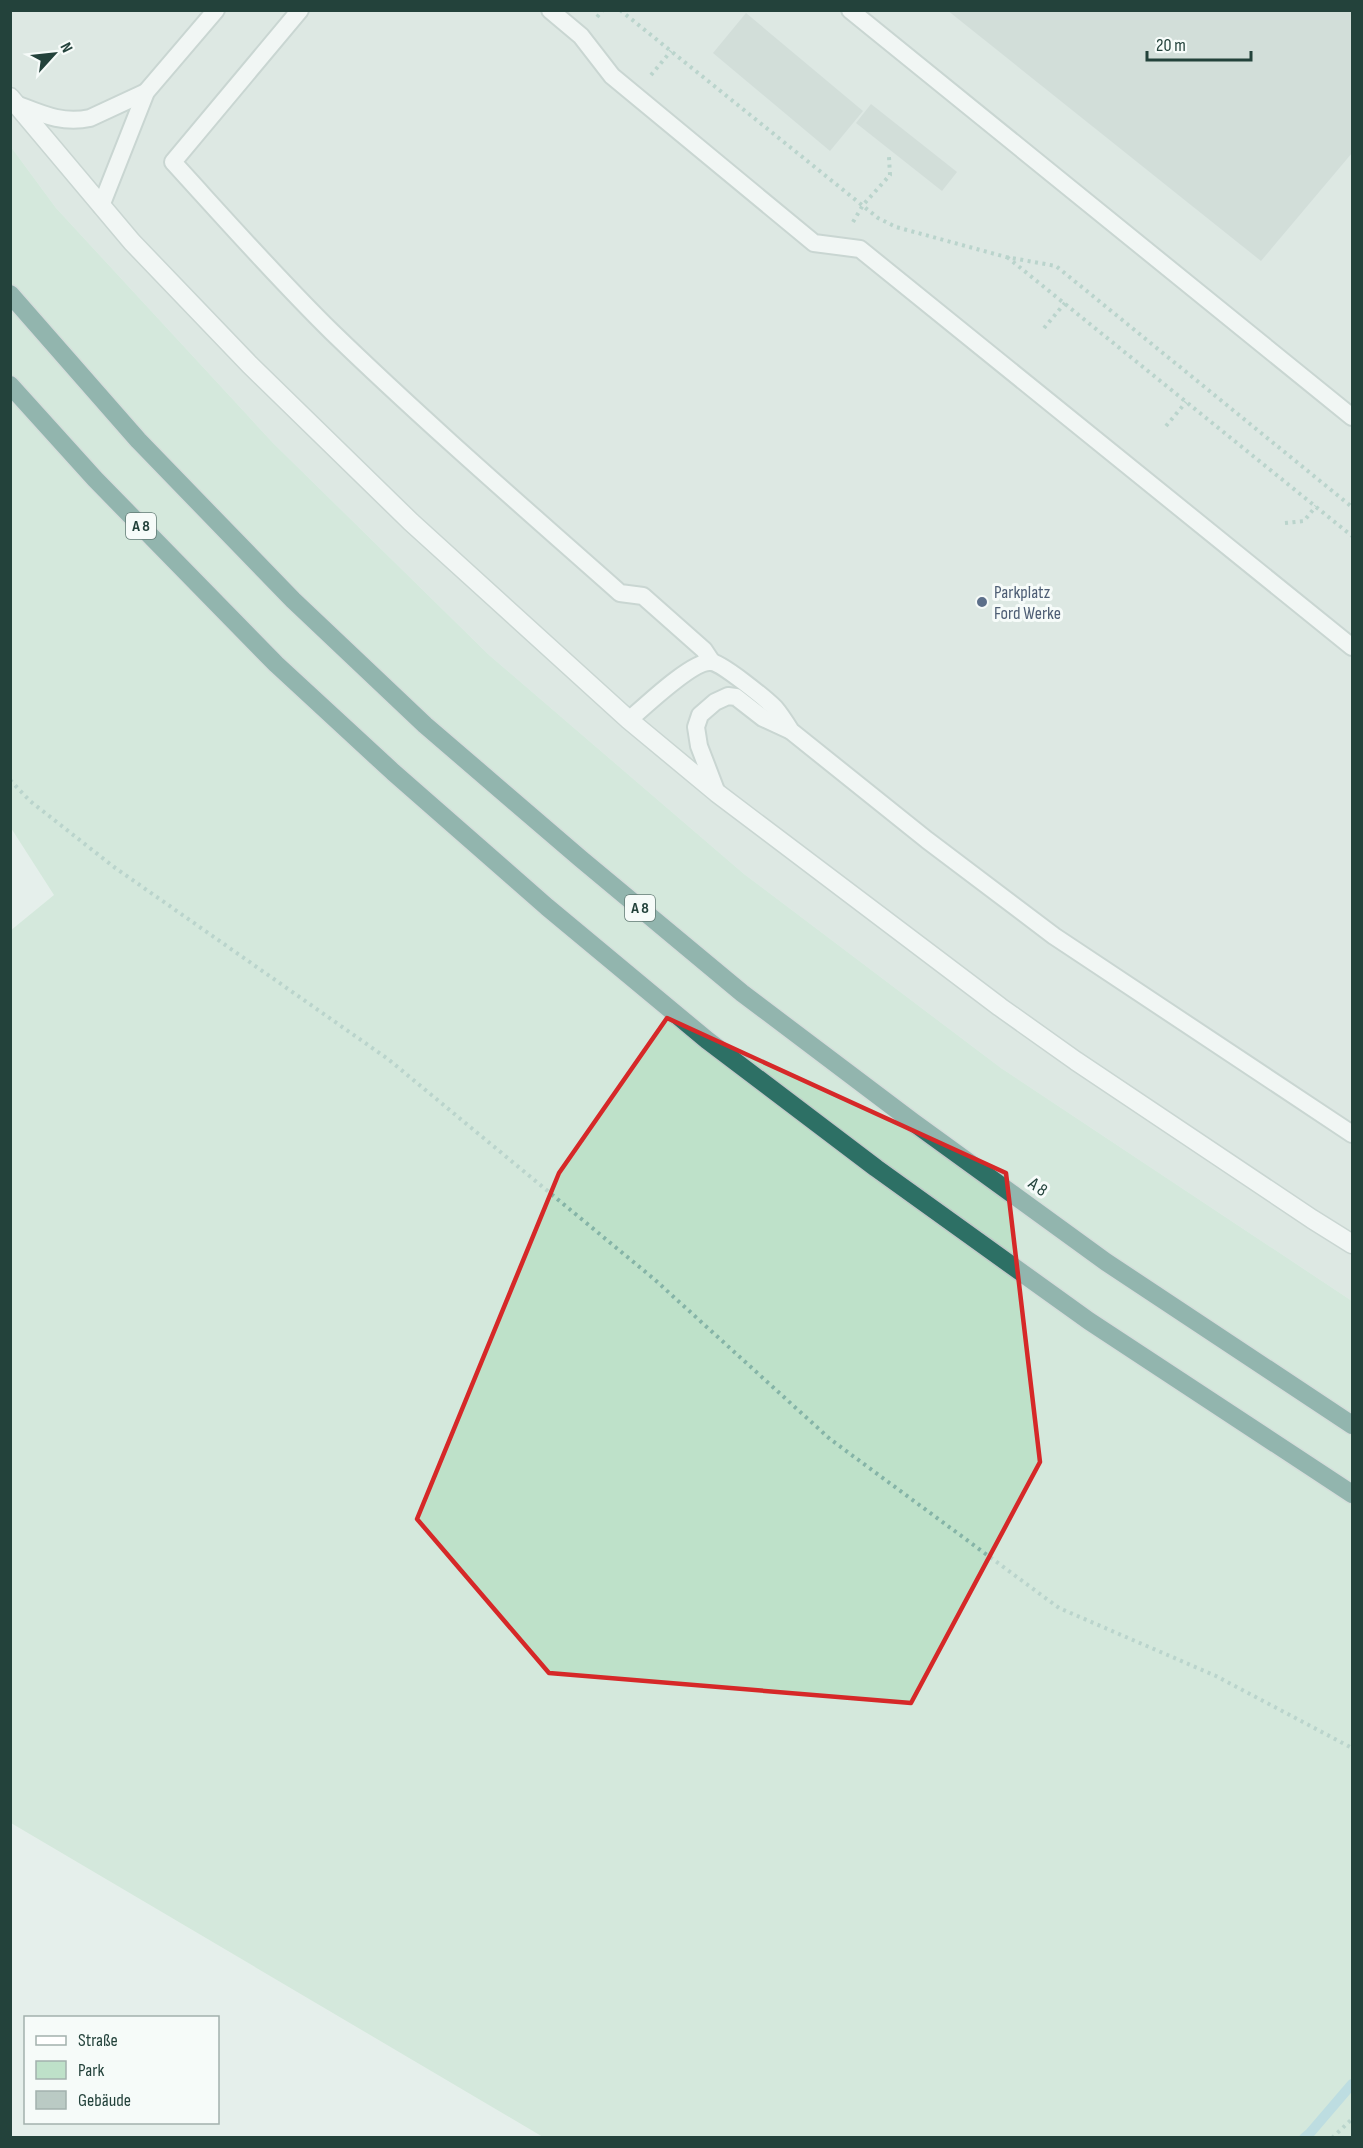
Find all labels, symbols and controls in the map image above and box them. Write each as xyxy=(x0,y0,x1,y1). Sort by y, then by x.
north arrow xyxy=(24,24,84,84)
scale bar xyxy=(1147,24,1250,62)
text: 20 m xyxy=(1156,35,1186,56)
text: N xyxy=(56,40,76,56)
road number: A 8 xyxy=(126,513,156,539)
place label: Parkplatz Ford Werke xyxy=(994,582,1061,624)
marker: Parkplatz Ford Werke xyxy=(975,595,989,609)
road number: A 8 xyxy=(625,895,655,921)
street label: A 8 xyxy=(1024,1172,1052,1201)
legend xyxy=(24,2016,219,2124)
text: Straße xyxy=(78,2030,118,2051)
text: Park xyxy=(78,2060,104,2081)
text: Gebäude xyxy=(78,2090,131,2111)

